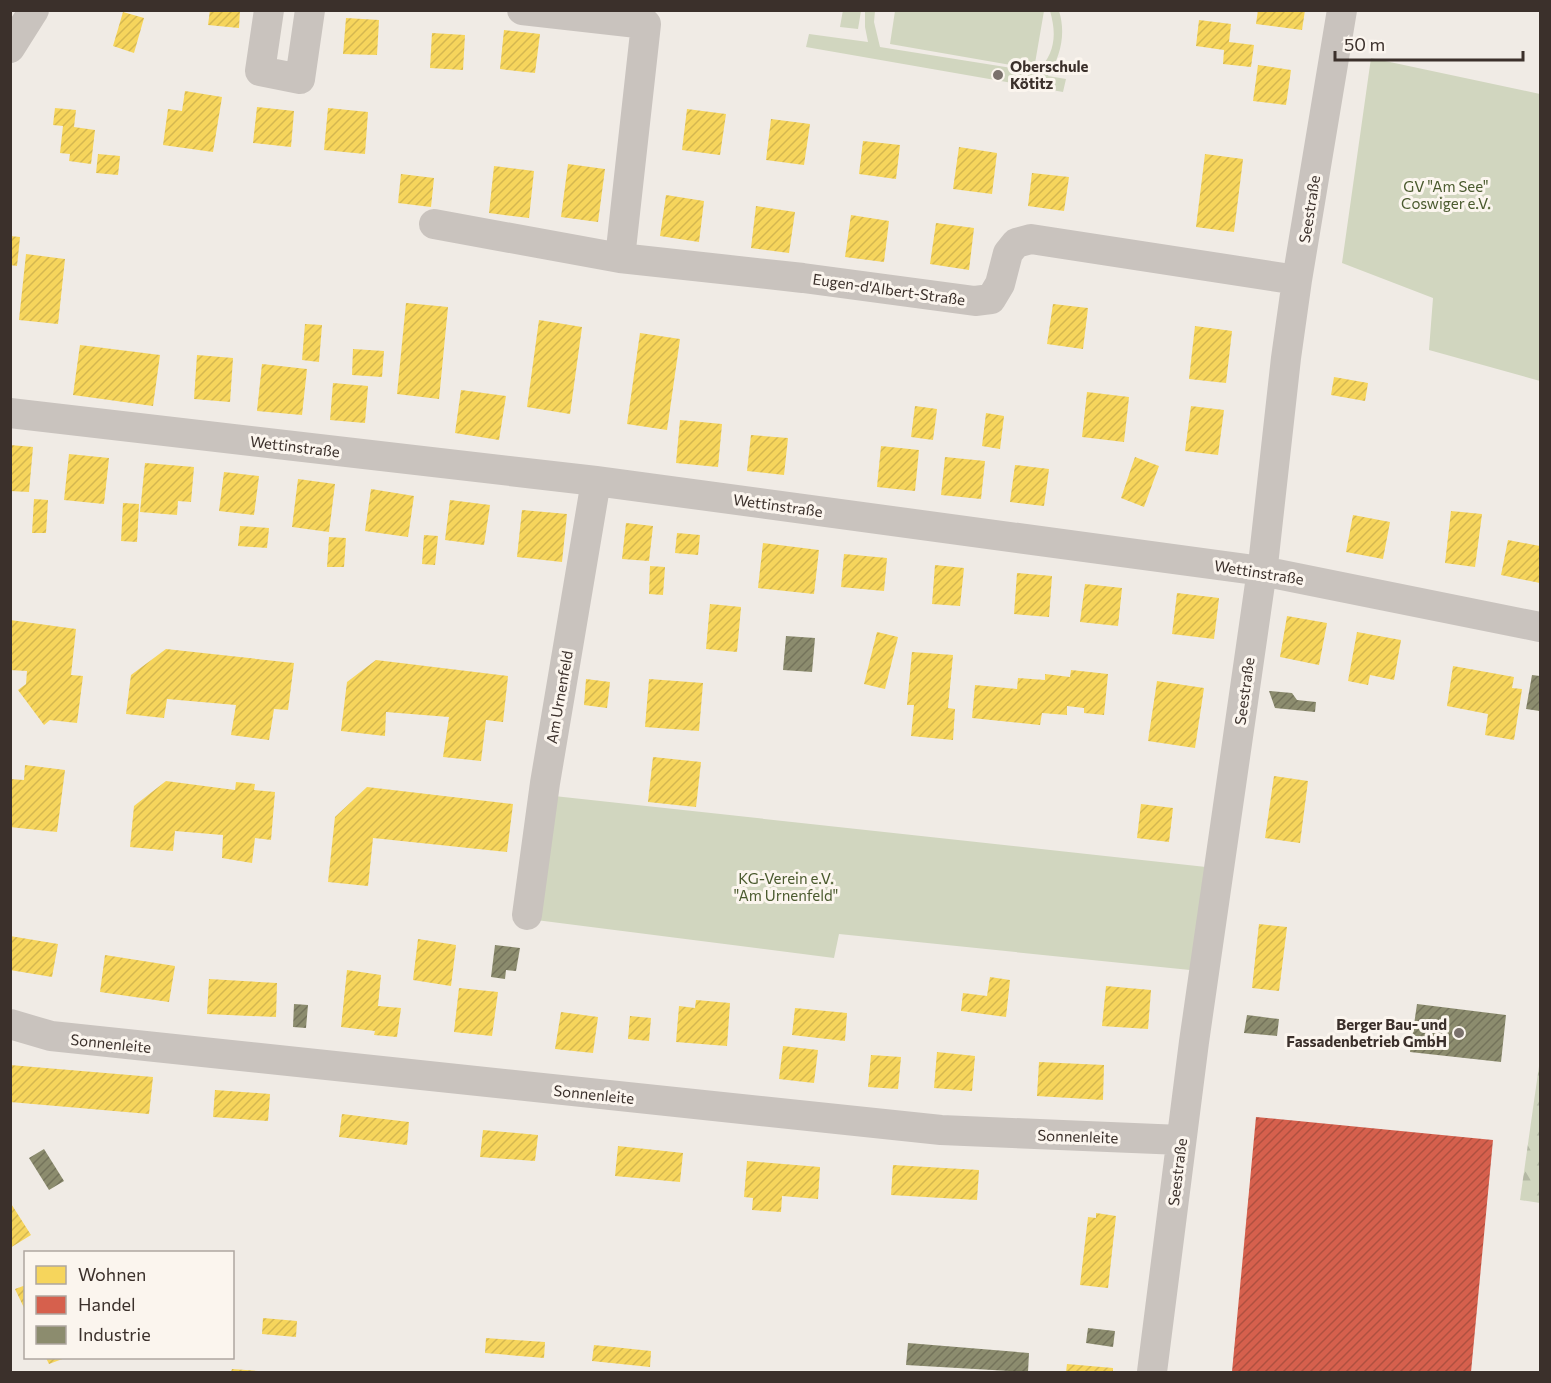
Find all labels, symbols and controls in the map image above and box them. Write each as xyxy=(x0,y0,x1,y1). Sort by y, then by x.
scale bar xyxy=(1335,24,1522,62)
text: 50 m xyxy=(1344,33,1385,55)
place label: Oberschule Kötitz xyxy=(1010,57,1089,92)
marker: Oberschule Kötitz xyxy=(991,68,1005,82)
street label: Seestraße xyxy=(1295,174,1323,244)
park label: GV "Am See" Coswiger e.V. xyxy=(1401,177,1491,212)
street label: Eugen-d'Albert-Straße xyxy=(812,269,967,309)
street label: Wettinstraße xyxy=(249,432,341,460)
street label: Wettinstraße xyxy=(732,490,824,520)
street label: Wettinstraße xyxy=(1213,556,1305,588)
street label: Am Urnenfeld xyxy=(542,649,576,745)
street label: Seestraße xyxy=(1230,656,1258,726)
park label: KG-Verein e.V. "Am Urnenfeld" xyxy=(734,869,838,904)
place label: Berger Bau- und Fassadenbetrieb GmbH xyxy=(1286,1015,1447,1050)
marker: Berger Bau- und Fassadenbetrieb GmbH xyxy=(1452,1026,1466,1040)
street label: Sonnenleite xyxy=(70,1030,152,1056)
street label: Sonnenleite xyxy=(553,1081,635,1107)
street label: Sonnenleite xyxy=(1037,1126,1119,1146)
street label: Seestraße xyxy=(1164,1137,1190,1207)
legend xyxy=(24,1251,234,1359)
text: Wohnen xyxy=(78,1263,146,1285)
text: Handel xyxy=(78,1293,136,1315)
text: Industrie xyxy=(78,1323,151,1345)

